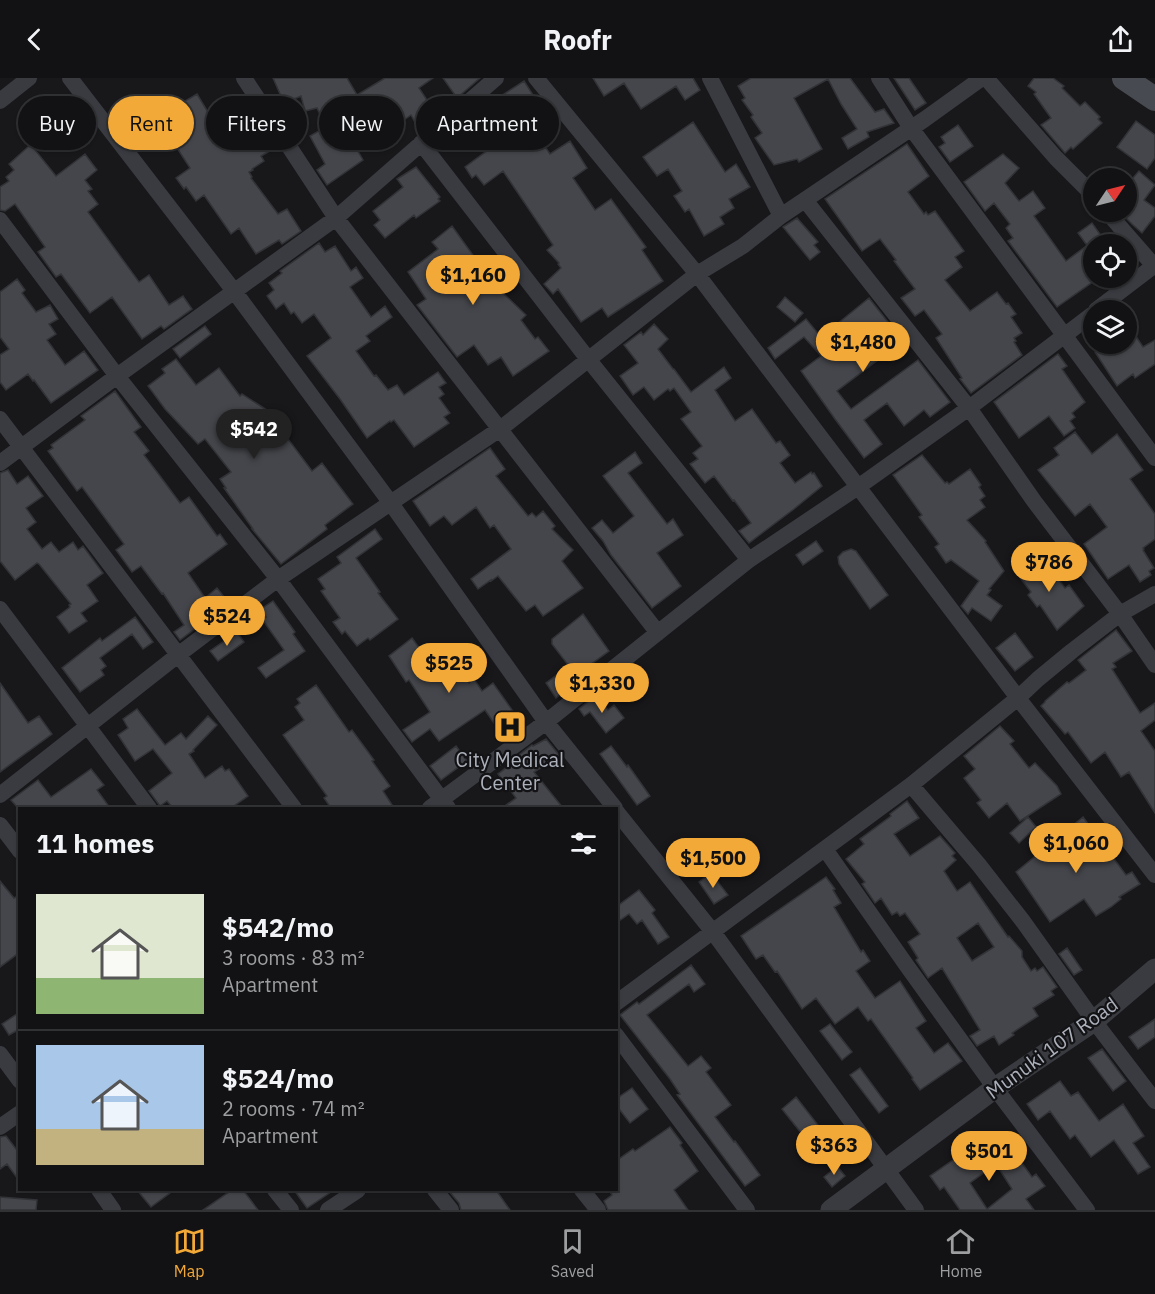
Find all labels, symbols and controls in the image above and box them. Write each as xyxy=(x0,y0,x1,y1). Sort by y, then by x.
text: Roofr xyxy=(543,22,612,57)
icon: back xyxy=(18,23,51,56)
icon: share xyxy=(1104,23,1137,56)
chip: Buy xyxy=(18,96,96,150)
chip: Rent xyxy=(108,96,194,150)
chip: Filters xyxy=(206,96,307,150)
chip: New xyxy=(319,96,404,150)
chip: Apartment xyxy=(416,96,559,150)
north arrow xyxy=(1083,168,1137,222)
map controls xyxy=(1083,168,1137,354)
button: locate xyxy=(1083,234,1137,288)
pin: $1,160 xyxy=(424,255,522,306)
text: $1,160 xyxy=(440,261,506,288)
button: layers xyxy=(1083,300,1137,354)
pin: $1,480 xyxy=(814,322,912,373)
text: $1,480 xyxy=(830,328,896,355)
pin: $542 xyxy=(218,409,290,460)
text: $542 xyxy=(230,415,278,442)
pin: $786 xyxy=(1013,542,1085,593)
text: $786 xyxy=(1025,548,1073,575)
pin: $524 xyxy=(191,596,263,647)
text: $524 xyxy=(203,602,251,629)
pin: $525 xyxy=(413,643,485,694)
text: $525 xyxy=(425,649,473,676)
pin: $1,330 xyxy=(553,663,651,714)
text: $1,330 xyxy=(569,669,635,696)
hospital icon: City Medical Center xyxy=(492,709,528,745)
place label: City Medical Center xyxy=(455,746,565,796)
pin: $1,060 xyxy=(1027,823,1125,874)
text: 11 homes xyxy=(36,826,154,860)
icon: filters xyxy=(567,827,600,860)
text: $1,060 xyxy=(1043,829,1109,856)
pin: $1,500 xyxy=(664,838,762,889)
text: $1,500 xyxy=(680,844,746,871)
text: $542/mo xyxy=(222,910,334,944)
icon: home xyxy=(84,918,156,990)
text: 3 rooms · 83 m² xyxy=(222,944,365,971)
text: Apartment xyxy=(222,971,318,998)
street label: Munuki 107 Road xyxy=(980,990,1123,1105)
text: $524/mo xyxy=(222,1061,334,1095)
icon: home xyxy=(84,1069,156,1141)
text: 2 rooms · 74 m² xyxy=(222,1095,365,1122)
text: Apartment xyxy=(222,1122,318,1149)
pin: $363 xyxy=(798,1125,870,1176)
text: $363 xyxy=(810,1131,858,1158)
pin: $501 xyxy=(953,1131,1025,1182)
text: $501 xyxy=(965,1137,1013,1164)
tab: Map xyxy=(173,1225,206,1281)
tab: Saved xyxy=(551,1225,594,1281)
tab: Home xyxy=(939,1225,982,1281)

